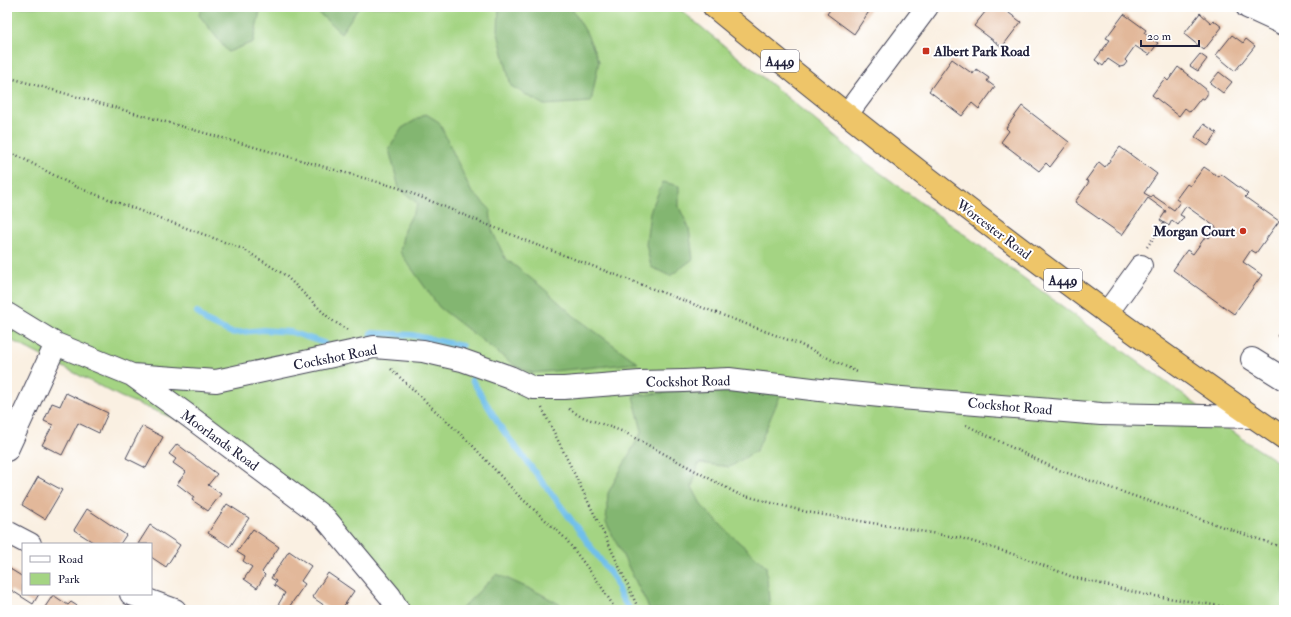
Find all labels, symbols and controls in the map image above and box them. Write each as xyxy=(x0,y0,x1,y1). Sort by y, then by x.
scale bar xyxy=(1141,22,1199,48)
text: 20 m xyxy=(1147,29,1172,44)
place label: Albert Park Road xyxy=(933,43,1030,60)
marker: Albert Park Road xyxy=(921,46,931,56)
road number: A449 xyxy=(761,50,799,72)
street label: Worcester Road xyxy=(952,195,1034,263)
place label: Morgan Court xyxy=(1152,223,1235,241)
marker: Morgan Court xyxy=(1238,226,1248,236)
road number: A449 xyxy=(1044,269,1082,291)
street label: Cockshot Road xyxy=(292,341,378,374)
street label: Cockshot Road xyxy=(645,372,731,391)
street label: Cockshot Road xyxy=(967,394,1053,419)
street label: Moorlands Road xyxy=(177,406,262,474)
legend xyxy=(22,543,152,595)
text: Road xyxy=(58,552,83,567)
text: Park xyxy=(58,572,80,587)

